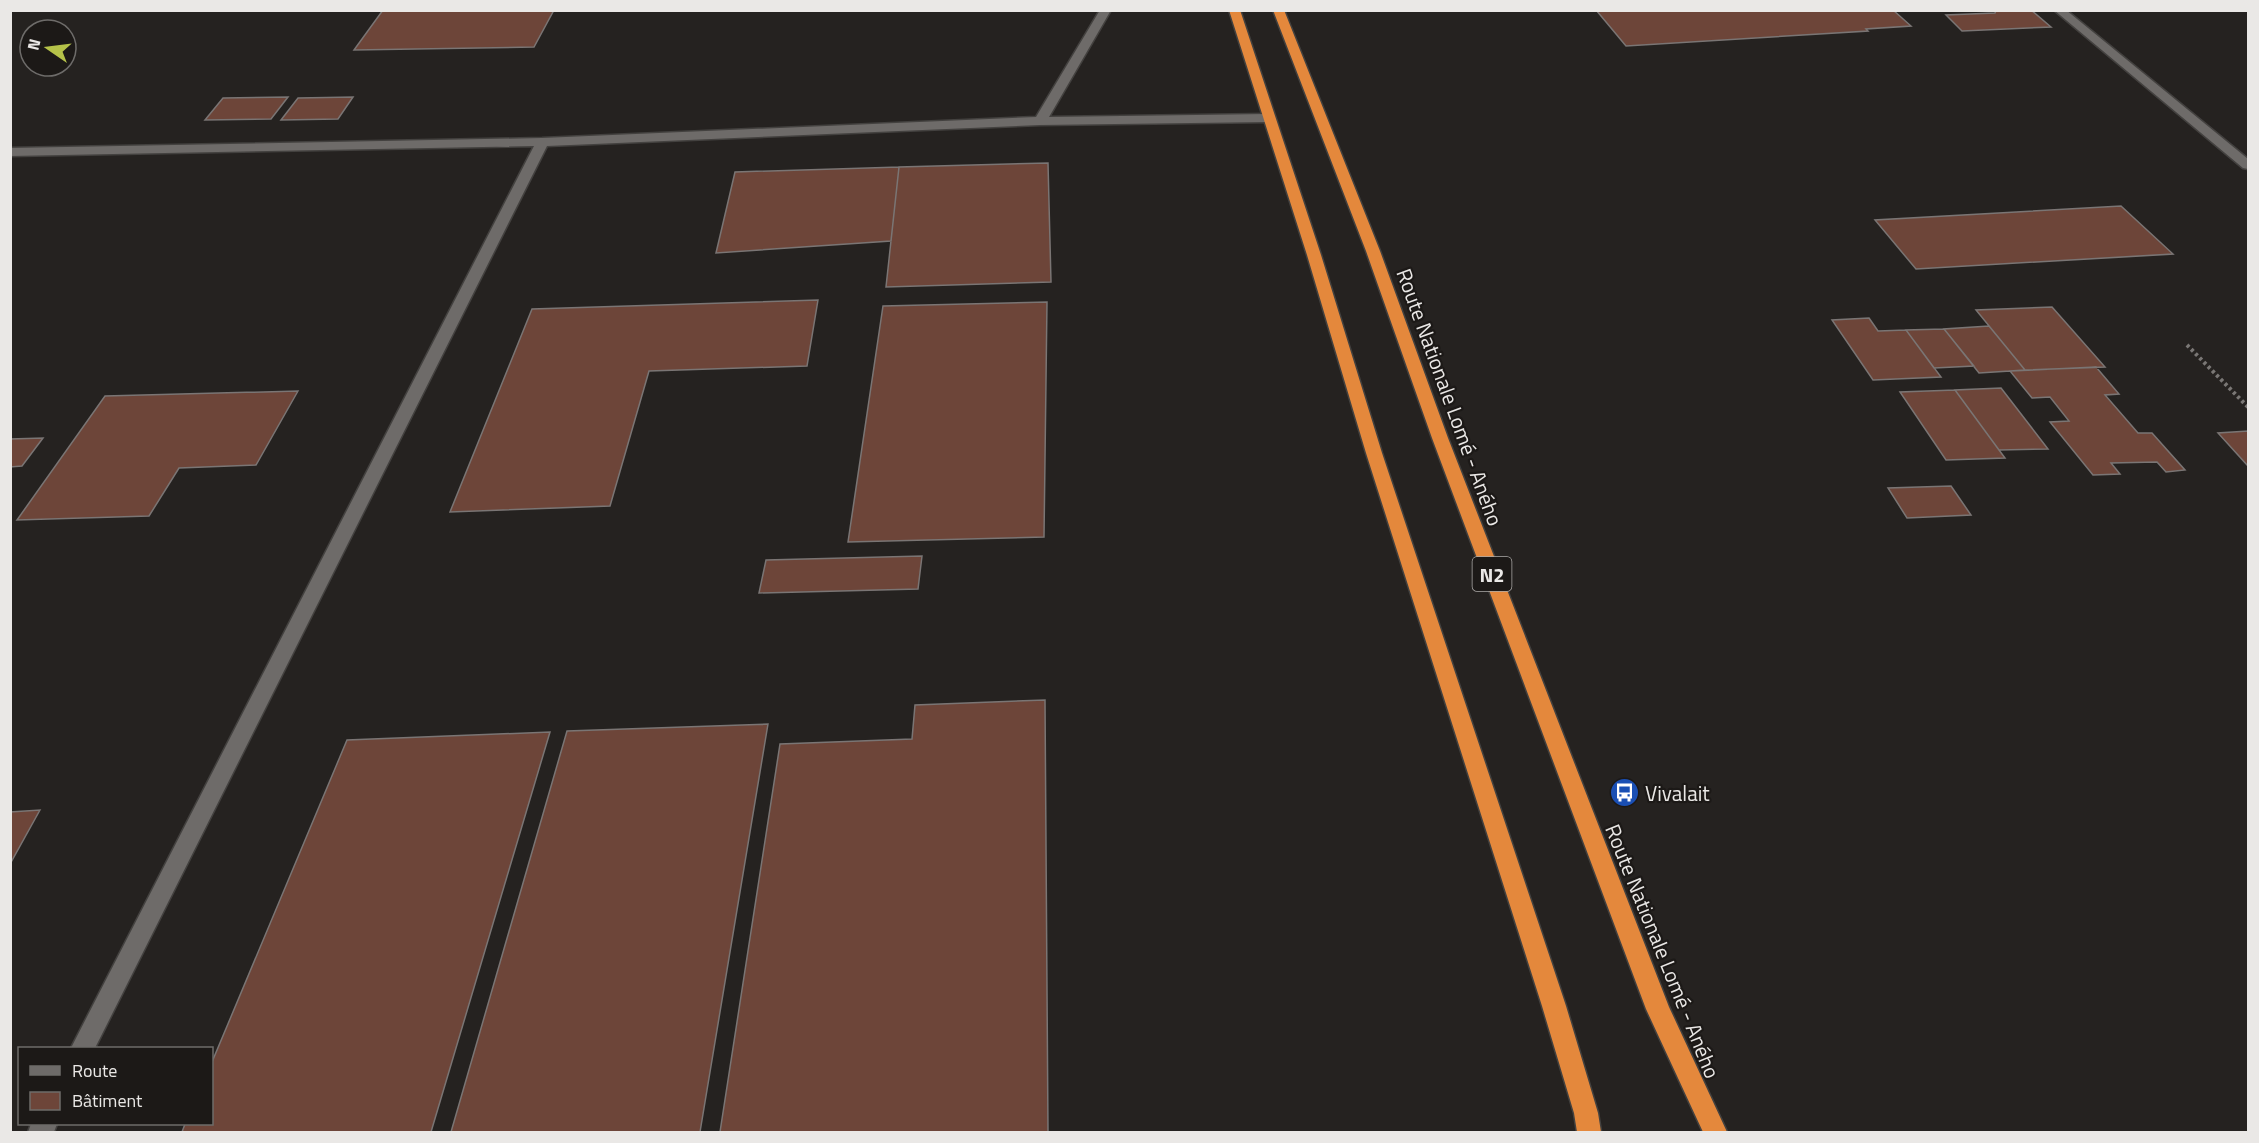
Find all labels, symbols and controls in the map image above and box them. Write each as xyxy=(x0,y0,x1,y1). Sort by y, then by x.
north arrow xyxy=(18,18,78,78)
text: N xyxy=(20,36,46,53)
street label: Route Nationale Lomé - Aného xyxy=(1389,264,1511,530)
road number: N2 xyxy=(1472,557,1512,591)
bus stop icon: Vivalait xyxy=(1608,777,1640,809)
place label: Vivalait xyxy=(1645,777,1710,809)
street label: Route Nationale Lomé - Aného xyxy=(1597,819,1729,1083)
legend xyxy=(18,1047,213,1125)
text: Route xyxy=(72,1057,117,1084)
text: Bâtiment xyxy=(72,1087,143,1114)

